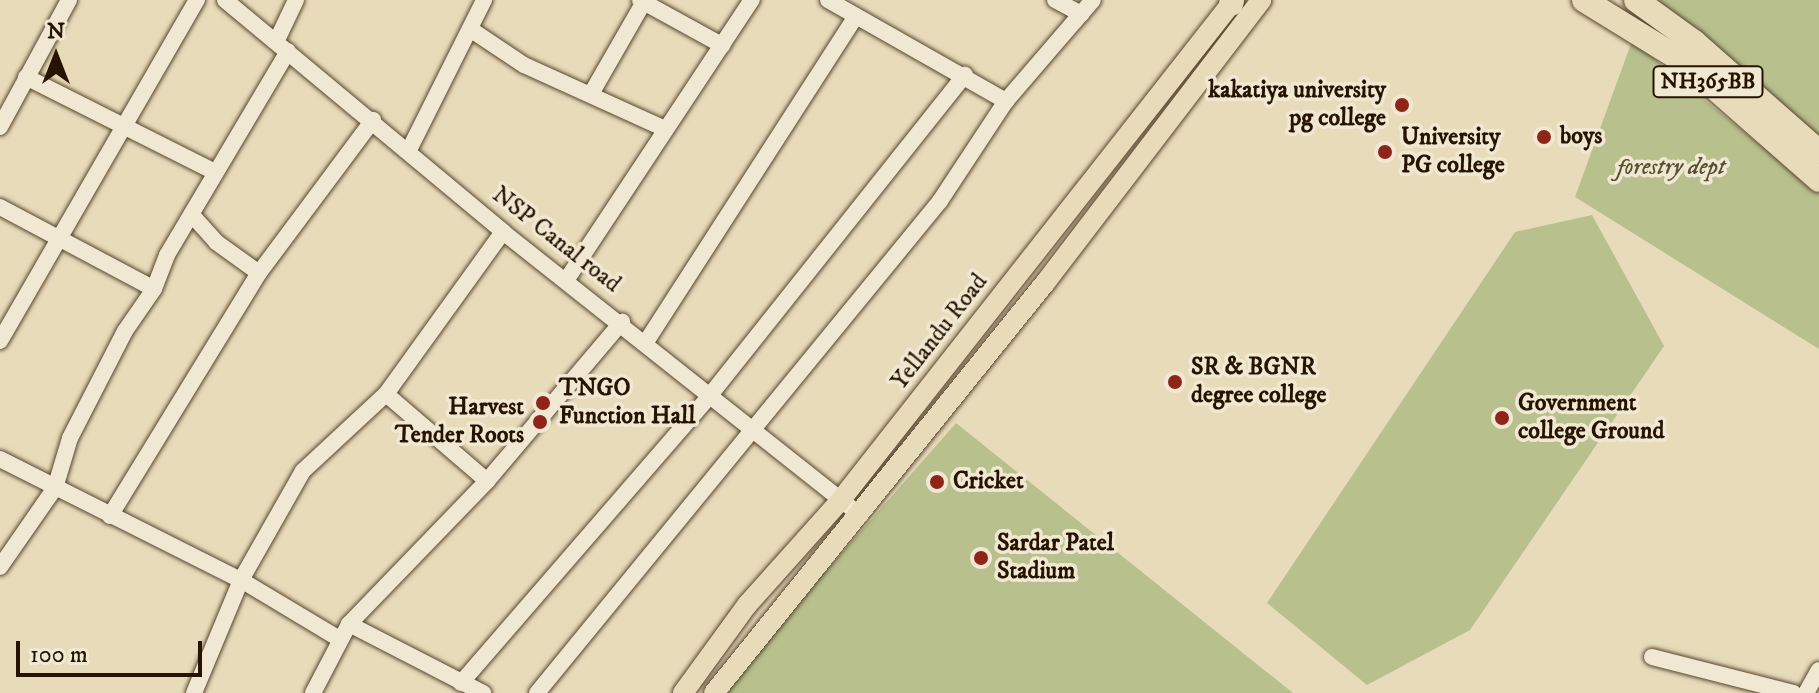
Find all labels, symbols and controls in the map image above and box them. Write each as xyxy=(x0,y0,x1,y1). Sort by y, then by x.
north arrow xyxy=(16,16,96,96)
text: N xyxy=(47,18,65,45)
road number: NH365BB xyxy=(1652,64,1764,100)
place label: kakatiya university pg college xyxy=(1208,77,1386,133)
marker: kakatiya university pg college xyxy=(1393,96,1411,114)
place label: boys xyxy=(1560,123,1602,151)
place label: University PG college xyxy=(1401,124,1505,180)
marker: boys xyxy=(1535,128,1553,146)
marker: University PG college xyxy=(1376,143,1394,161)
park label: forestry dept xyxy=(1617,154,1725,182)
street label: NSP Canal road xyxy=(486,181,626,299)
street label: Yellandu Road xyxy=(886,268,994,396)
place label: SR & BGNR degree college xyxy=(1191,354,1326,410)
marker: SR & BGNR degree college xyxy=(1166,373,1184,391)
place label: TNGO Function Hall xyxy=(559,375,695,431)
place label: Government college Ground xyxy=(1518,390,1664,446)
place label: Harvest Tender Roots xyxy=(395,394,524,450)
marker: TNGO Function Hall xyxy=(534,394,552,412)
marker: Government college Ground xyxy=(1493,409,1511,427)
marker: Harvest Tender Roots xyxy=(531,413,549,431)
place label: Cricket xyxy=(953,468,1024,496)
marker: Cricket xyxy=(928,473,946,491)
place label: Sardar Patel Stadium xyxy=(997,530,1114,586)
marker: Sardar Patel Stadium xyxy=(972,549,990,567)
scale bar xyxy=(20,625,206,675)
text: 100 m xyxy=(30,640,88,670)

